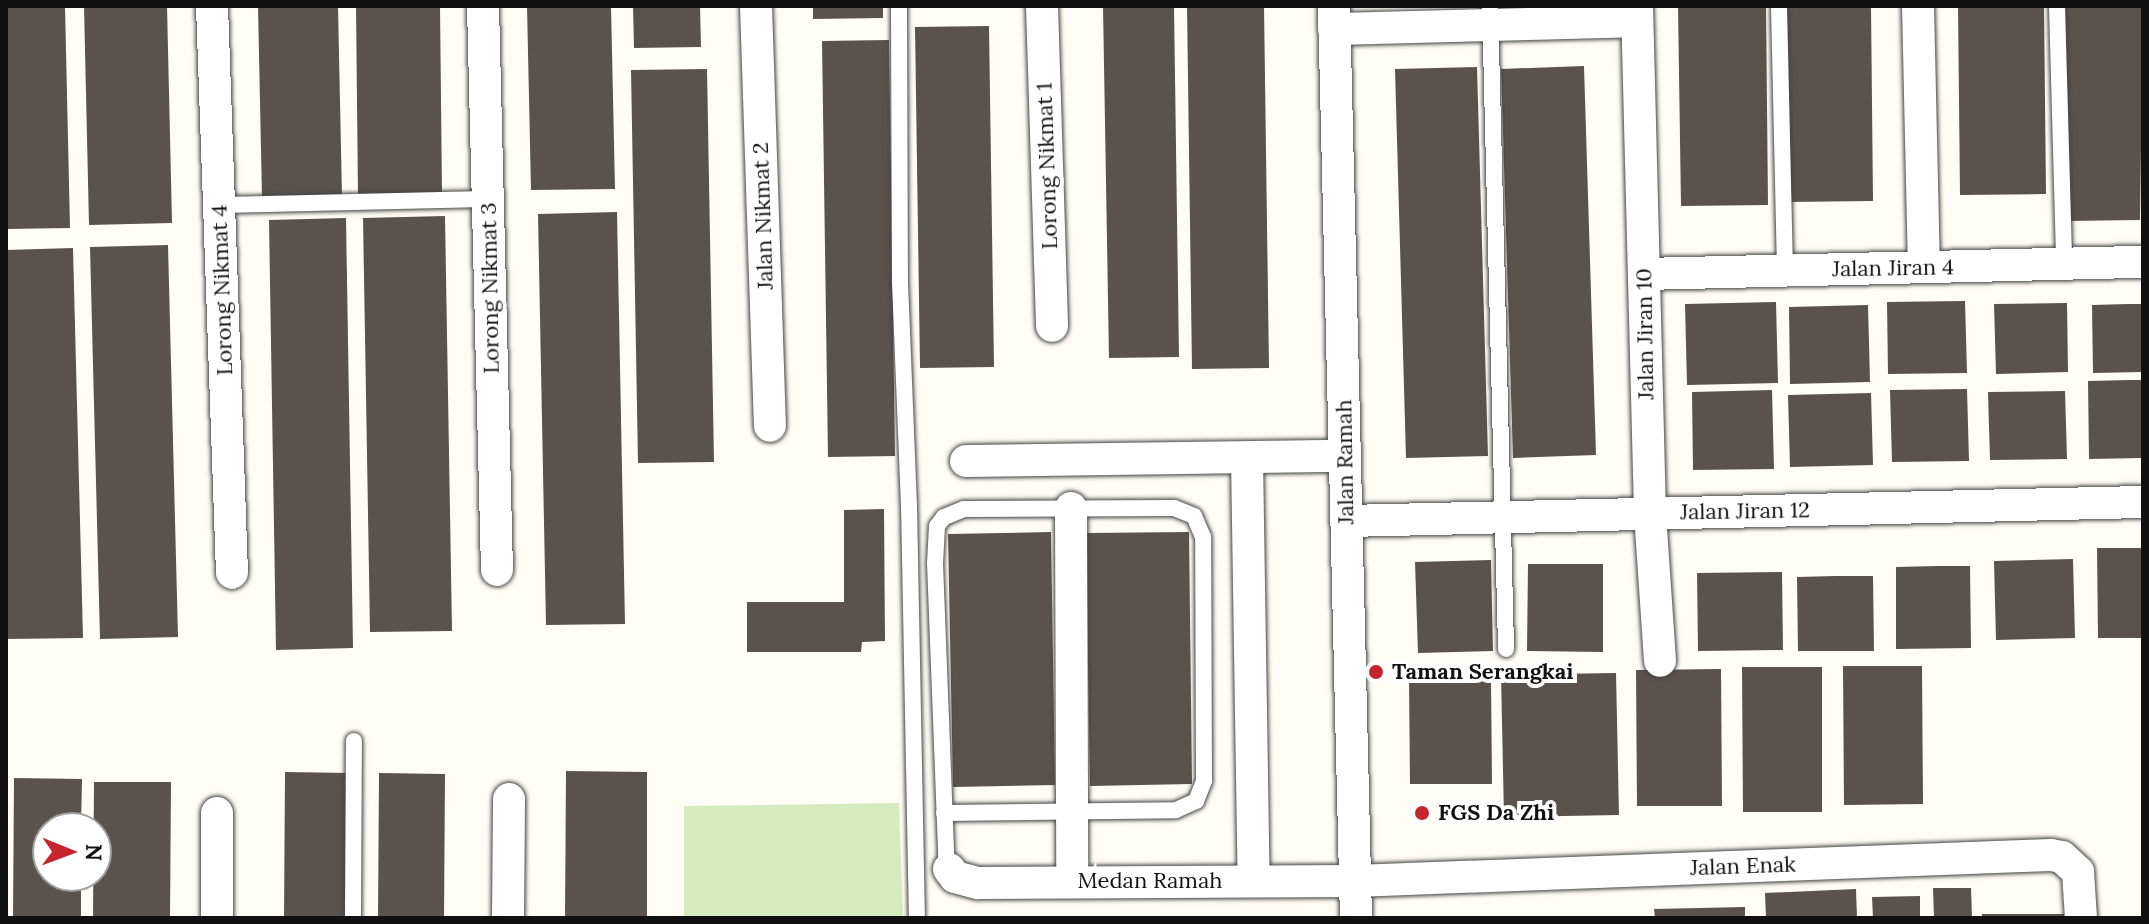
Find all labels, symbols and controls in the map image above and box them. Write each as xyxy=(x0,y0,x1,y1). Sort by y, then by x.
street label: Lorong Nikmat 1 xyxy=(1031,82,1063,250)
street label: Jalan Nikmat 2 xyxy=(747,142,779,290)
street label: Lorong Nikmat 3 xyxy=(475,202,505,374)
street label: Lorong Nikmat 4 xyxy=(206,204,238,376)
street label: Jalan Jiran 4 xyxy=(1832,254,1954,282)
street label: Jalan Jiran 10 xyxy=(1631,268,1659,400)
street label: Jalan Ramah xyxy=(1331,399,1359,525)
street label: Jalan Jiran 12 xyxy=(1680,497,1810,525)
place label: Taman Serangkai xyxy=(1392,659,1574,685)
marker: Taman Serangkai xyxy=(1367,663,1385,681)
place label: FGS Da Zhi xyxy=(1438,800,1554,826)
marker: FGS Da Zhi xyxy=(1413,804,1431,822)
north arrow xyxy=(32,812,112,892)
text: N xyxy=(80,844,108,861)
street label: Jalan Enak xyxy=(1690,851,1796,881)
street label: Medan Ramah xyxy=(1078,868,1222,894)

